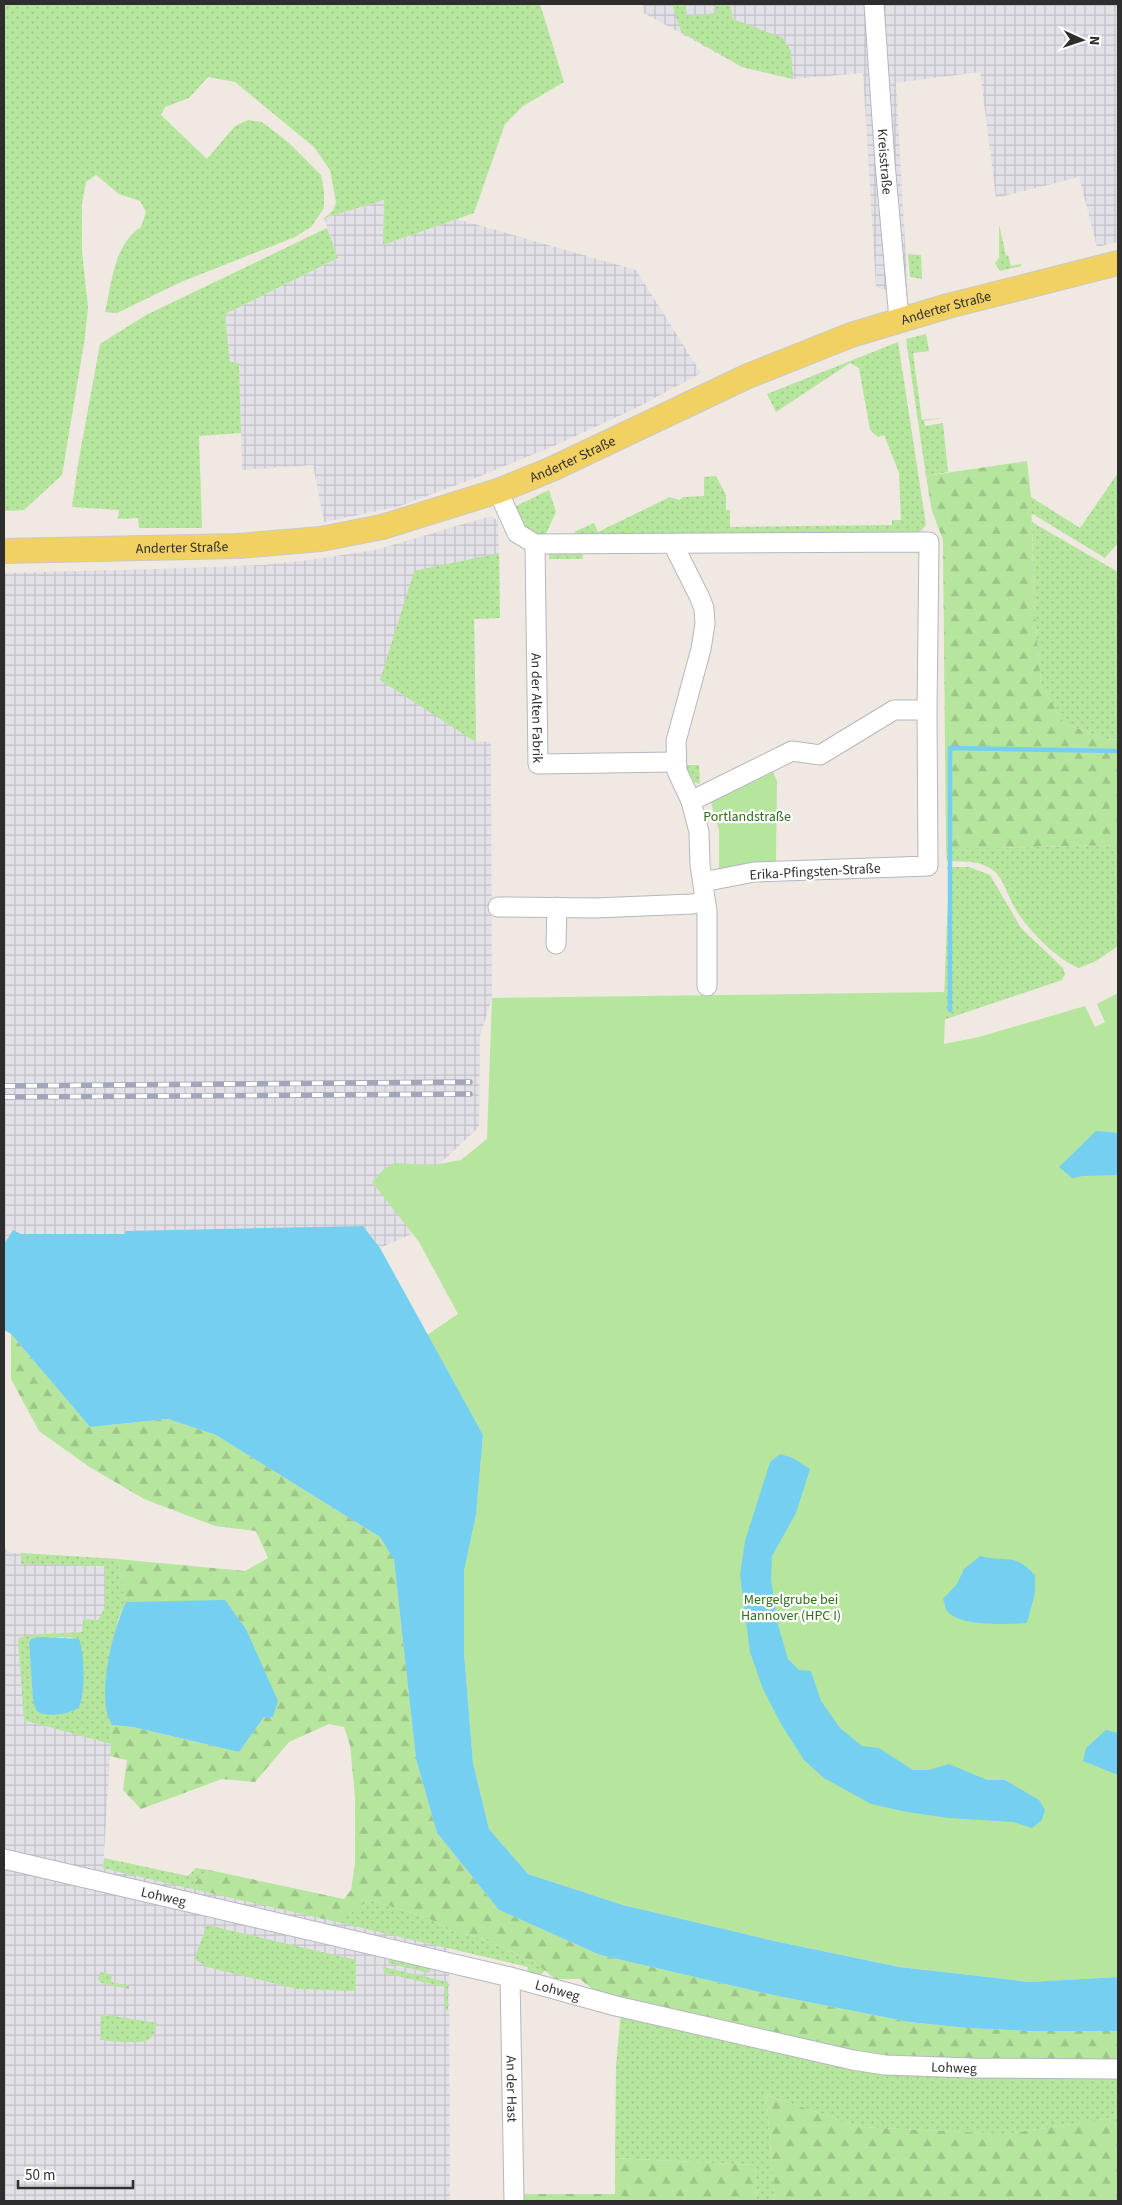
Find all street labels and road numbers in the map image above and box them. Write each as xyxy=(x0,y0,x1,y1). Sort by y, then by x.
street label: Kreisstraße xyxy=(872,128,897,196)
street label: Anderter Straße xyxy=(899,286,993,330)
street label: Anderter Straße xyxy=(527,431,619,488)
street label: Anderter Straße xyxy=(135,537,229,559)
street label: An der Alten Fabrik xyxy=(525,653,547,763)
street label: Erika-Pfingsten-Straße xyxy=(749,859,881,885)
street label: Lohweg xyxy=(139,1882,188,1912)
street label: Lohweg xyxy=(533,1975,582,2007)
street label: An der Hast xyxy=(500,2055,522,2123)
street label: Lohweg xyxy=(931,2058,977,2079)

